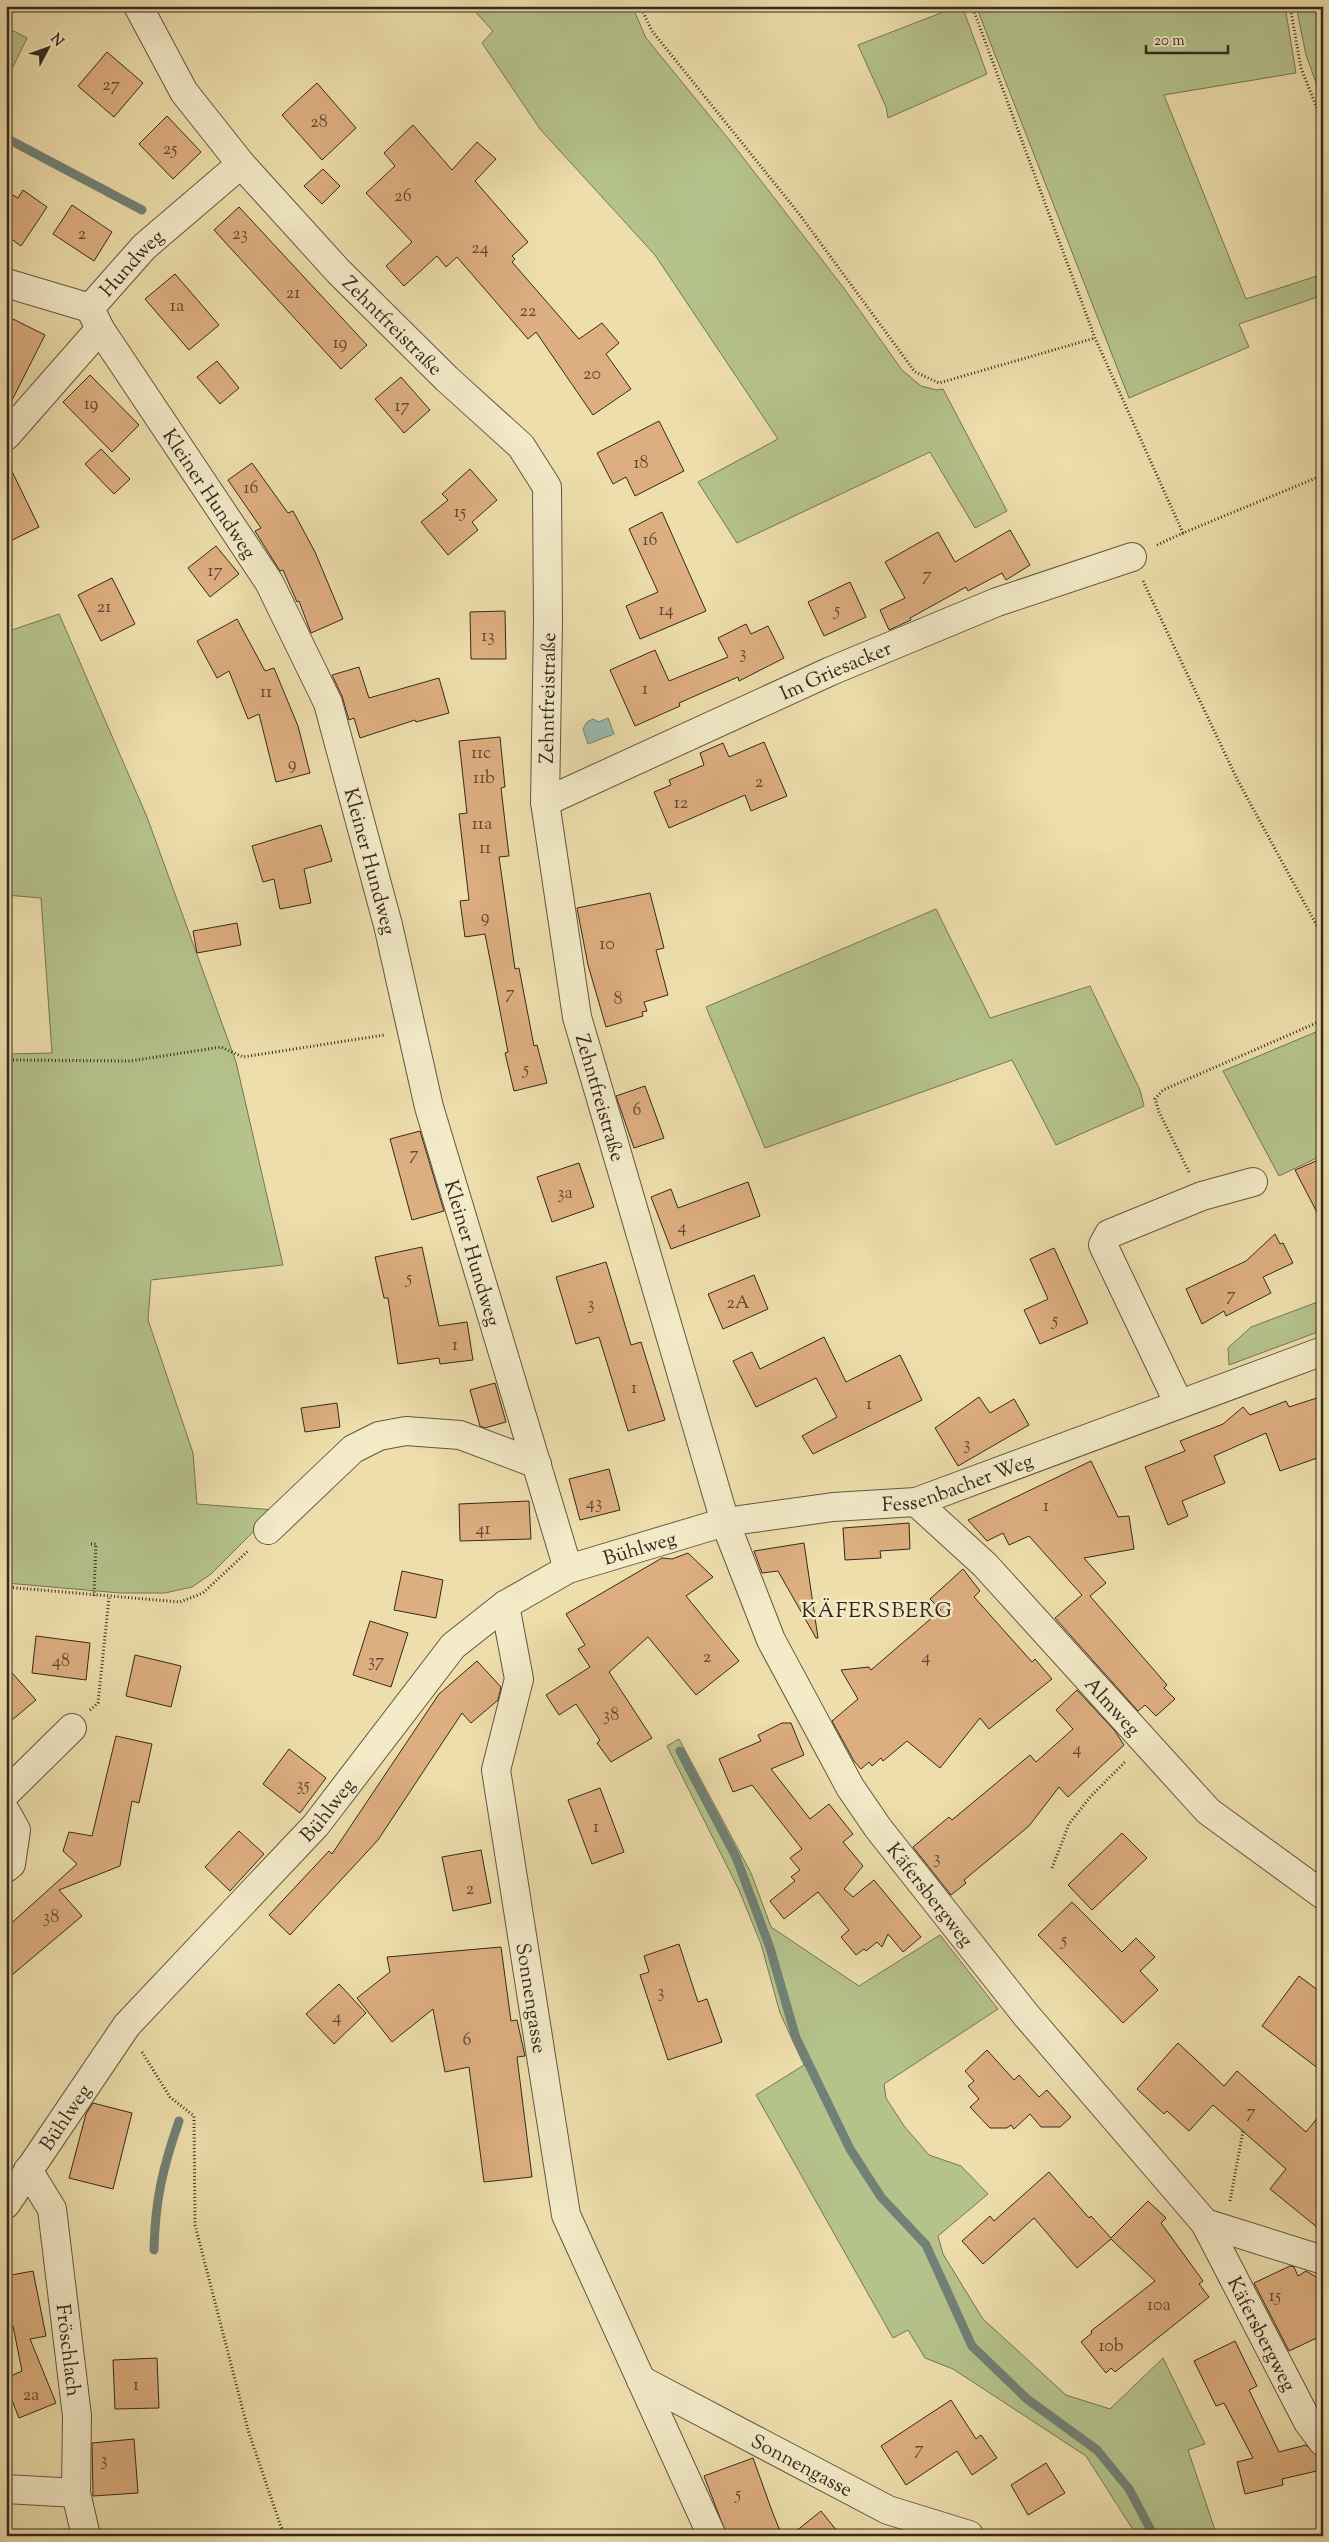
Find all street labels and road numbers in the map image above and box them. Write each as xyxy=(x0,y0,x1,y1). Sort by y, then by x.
street label: Hundweg xyxy=(94,224,172,305)
street label: Zehntfreistraße xyxy=(334,271,448,384)
street label: Kleiner Hundweg xyxy=(154,424,262,566)
street label: Zehntfreistraße xyxy=(534,632,565,764)
street label: Im Griesacker xyxy=(776,635,897,709)
street label: Kleiner Hundweg xyxy=(335,785,402,938)
street label: Zehntfreistraße xyxy=(566,1031,631,1165)
street label: Kleiner Hundweg xyxy=(435,1177,506,1330)
street label: Fessenbacher Weg xyxy=(881,1448,1038,1521)
street label: Bühlweg xyxy=(600,1525,680,1575)
street label: Almweg xyxy=(1076,1672,1146,1744)
street label: Bühlweg xyxy=(294,1773,364,1850)
street label: Käfersbergweg xyxy=(878,1838,979,1954)
street label: Sonnengasse xyxy=(506,1941,552,2056)
street label: Bühlweg xyxy=(34,2079,100,2158)
street label: Käfersbergweg xyxy=(1218,2272,1302,2398)
street label: Fröschlach xyxy=(47,2303,87,2399)
street label: Sonnengasse xyxy=(745,2428,857,2506)

